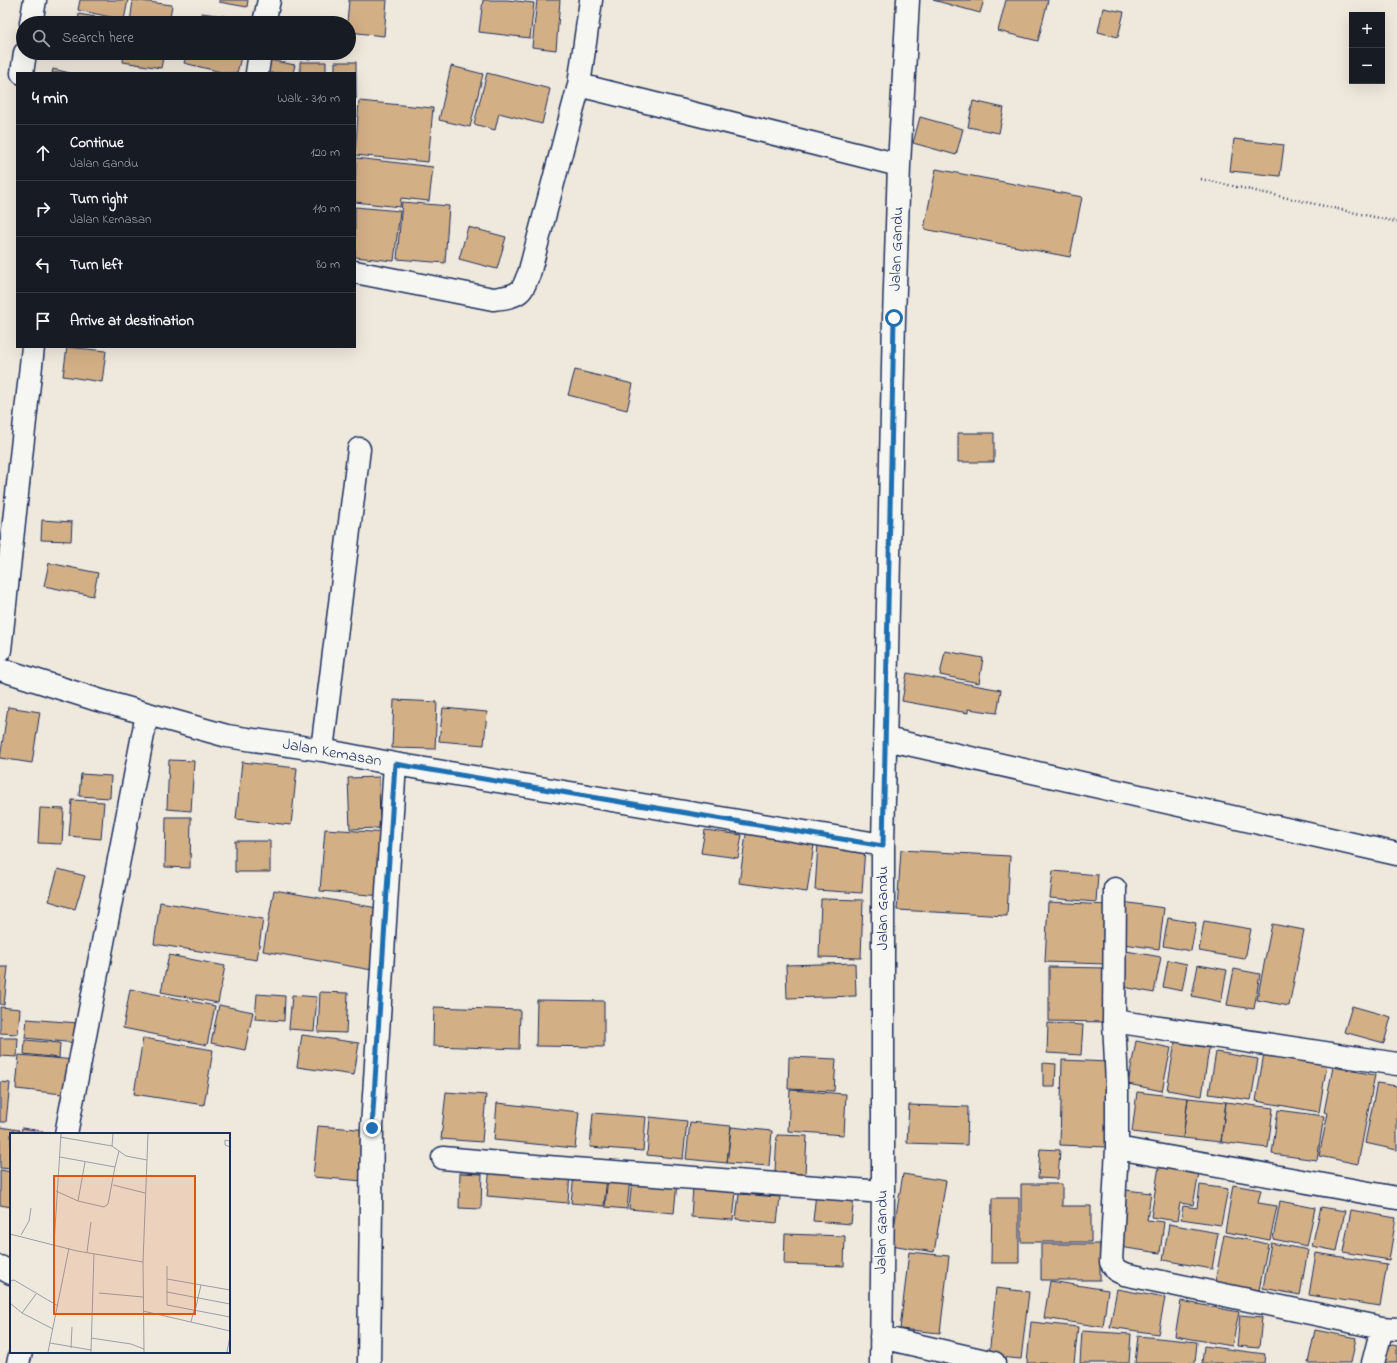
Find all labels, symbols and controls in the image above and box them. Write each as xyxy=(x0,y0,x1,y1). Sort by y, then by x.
map controls xyxy=(1349,12,1385,84)
button: + xyxy=(1349,12,1385,48)
search box xyxy=(16,16,356,60)
icon: search xyxy=(30,27,52,49)
text: Search here xyxy=(62,27,134,49)
button: − xyxy=(1349,48,1385,84)
text: 4 min xyxy=(32,86,68,111)
text: Walk · 310 m xyxy=(277,89,340,108)
text: Continue xyxy=(70,132,124,154)
icon: ahead xyxy=(32,142,54,164)
text: 120 m xyxy=(310,143,340,162)
text: Jalan Gandu xyxy=(70,154,139,173)
text: Turn right xyxy=(70,188,128,210)
icon: right xyxy=(32,198,54,220)
text: 110 m xyxy=(313,199,340,218)
street label: Jalan Gandu xyxy=(884,206,910,292)
text: Jalan Kemasan xyxy=(70,210,152,229)
icon: left xyxy=(32,254,54,276)
text: Turn left xyxy=(70,254,123,276)
text: 80 m xyxy=(316,255,340,274)
route start xyxy=(885,309,903,327)
icon: arrive xyxy=(32,310,54,332)
text: Arrive at destination xyxy=(70,310,194,332)
street label: Jalan Kemasan xyxy=(281,732,384,774)
street label: Jalan Gandu xyxy=(871,866,895,950)
route end xyxy=(363,1119,381,1137)
inset map xyxy=(10,1133,230,1353)
street label: Jalan Gandu xyxy=(869,1190,895,1274)

